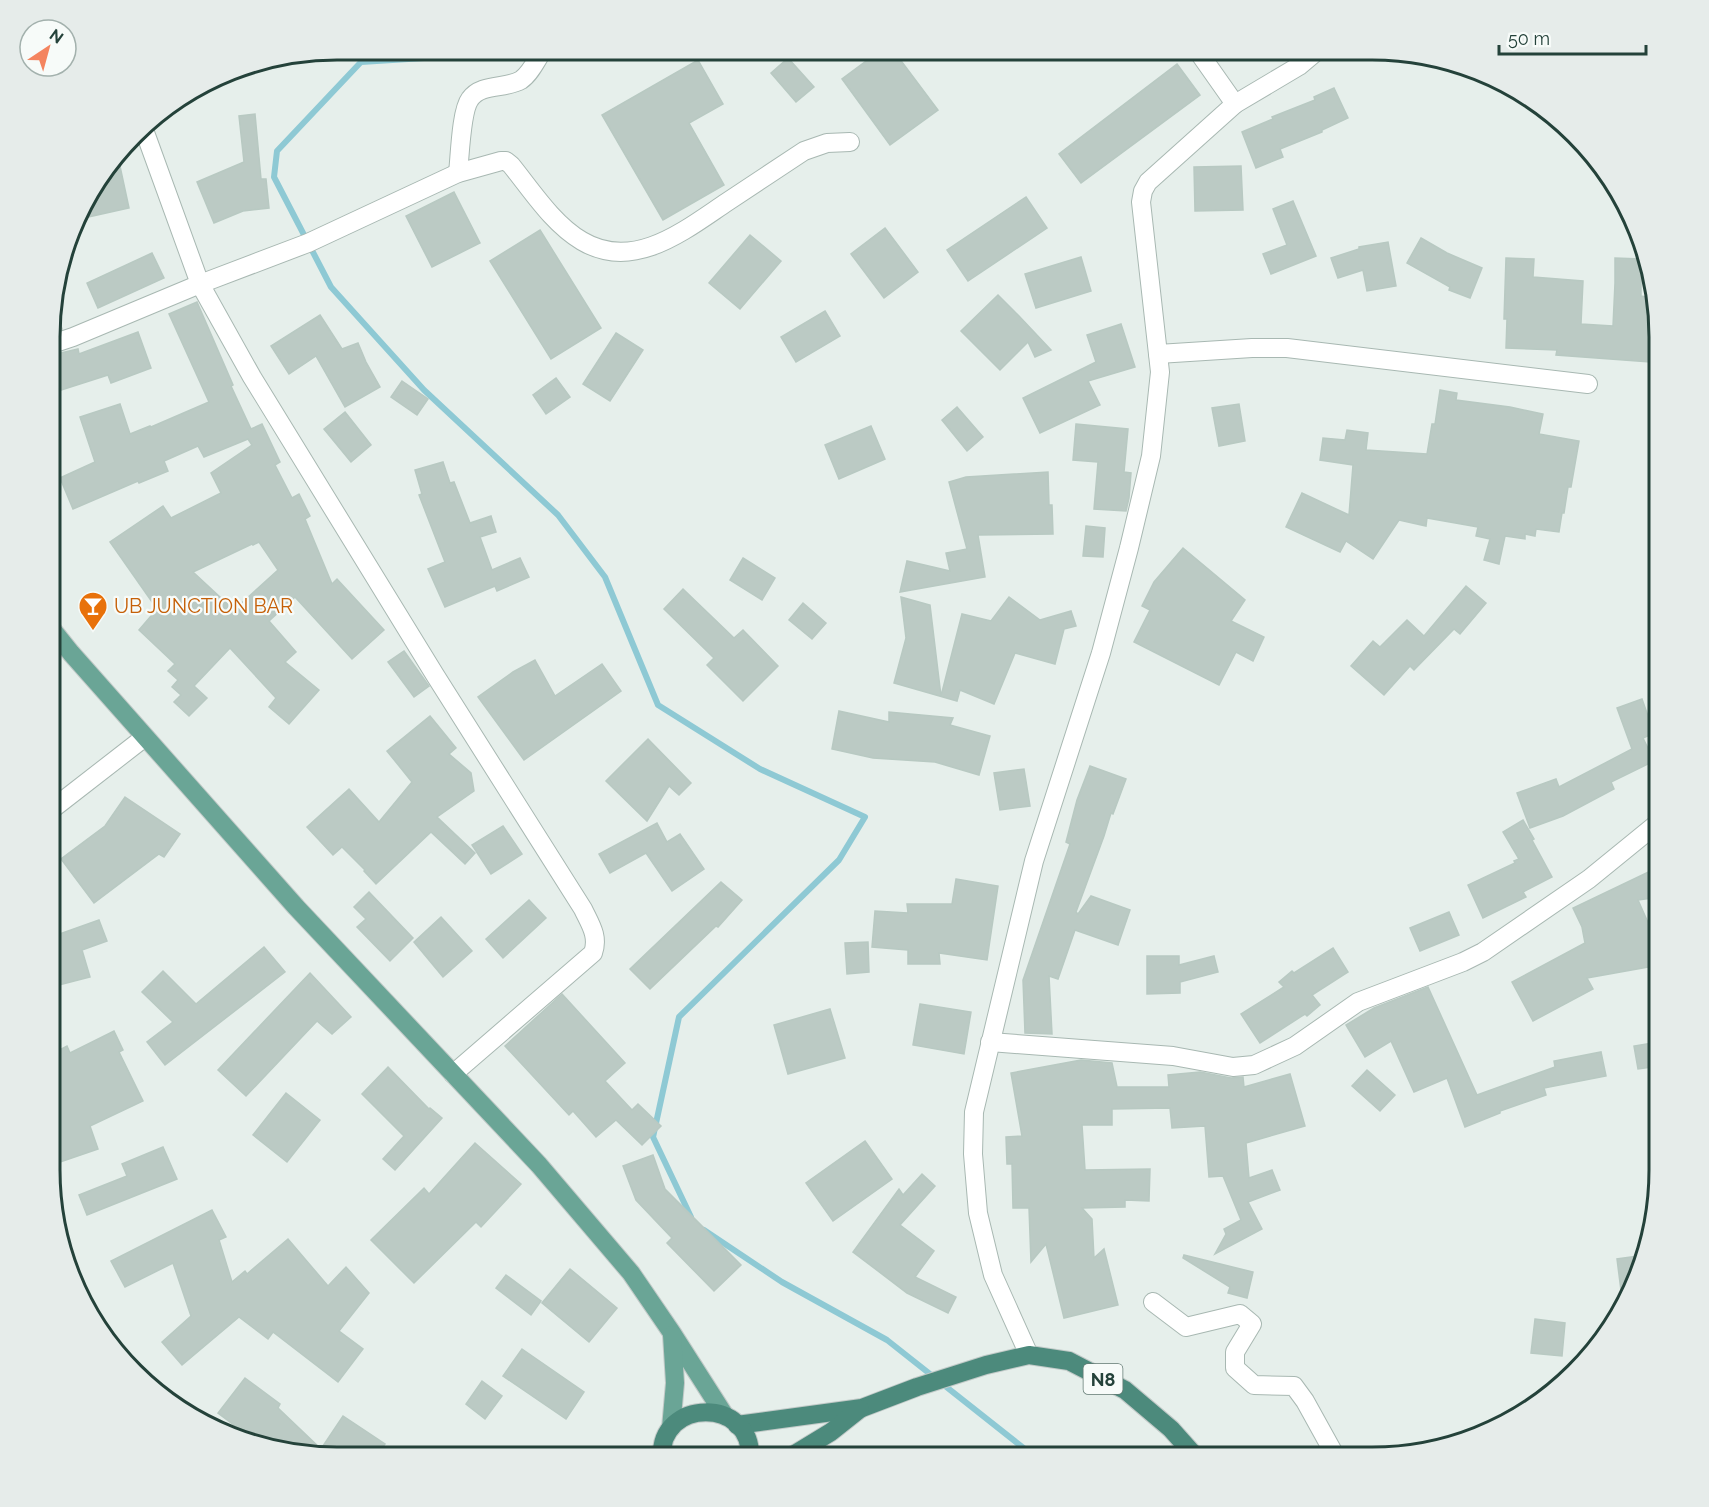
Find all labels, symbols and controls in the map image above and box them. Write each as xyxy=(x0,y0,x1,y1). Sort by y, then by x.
north arrow xyxy=(18,18,78,78)
scale bar xyxy=(1499,18,1646,56)
text: N xyxy=(46,25,67,48)
text: 50 m xyxy=(1508,28,1550,49)
bar icon: UB JUNCTION BAR xyxy=(77,590,109,632)
place label: UB JUNCTION BAR xyxy=(114,594,293,618)
road number: N8 xyxy=(1084,1364,1122,1394)

